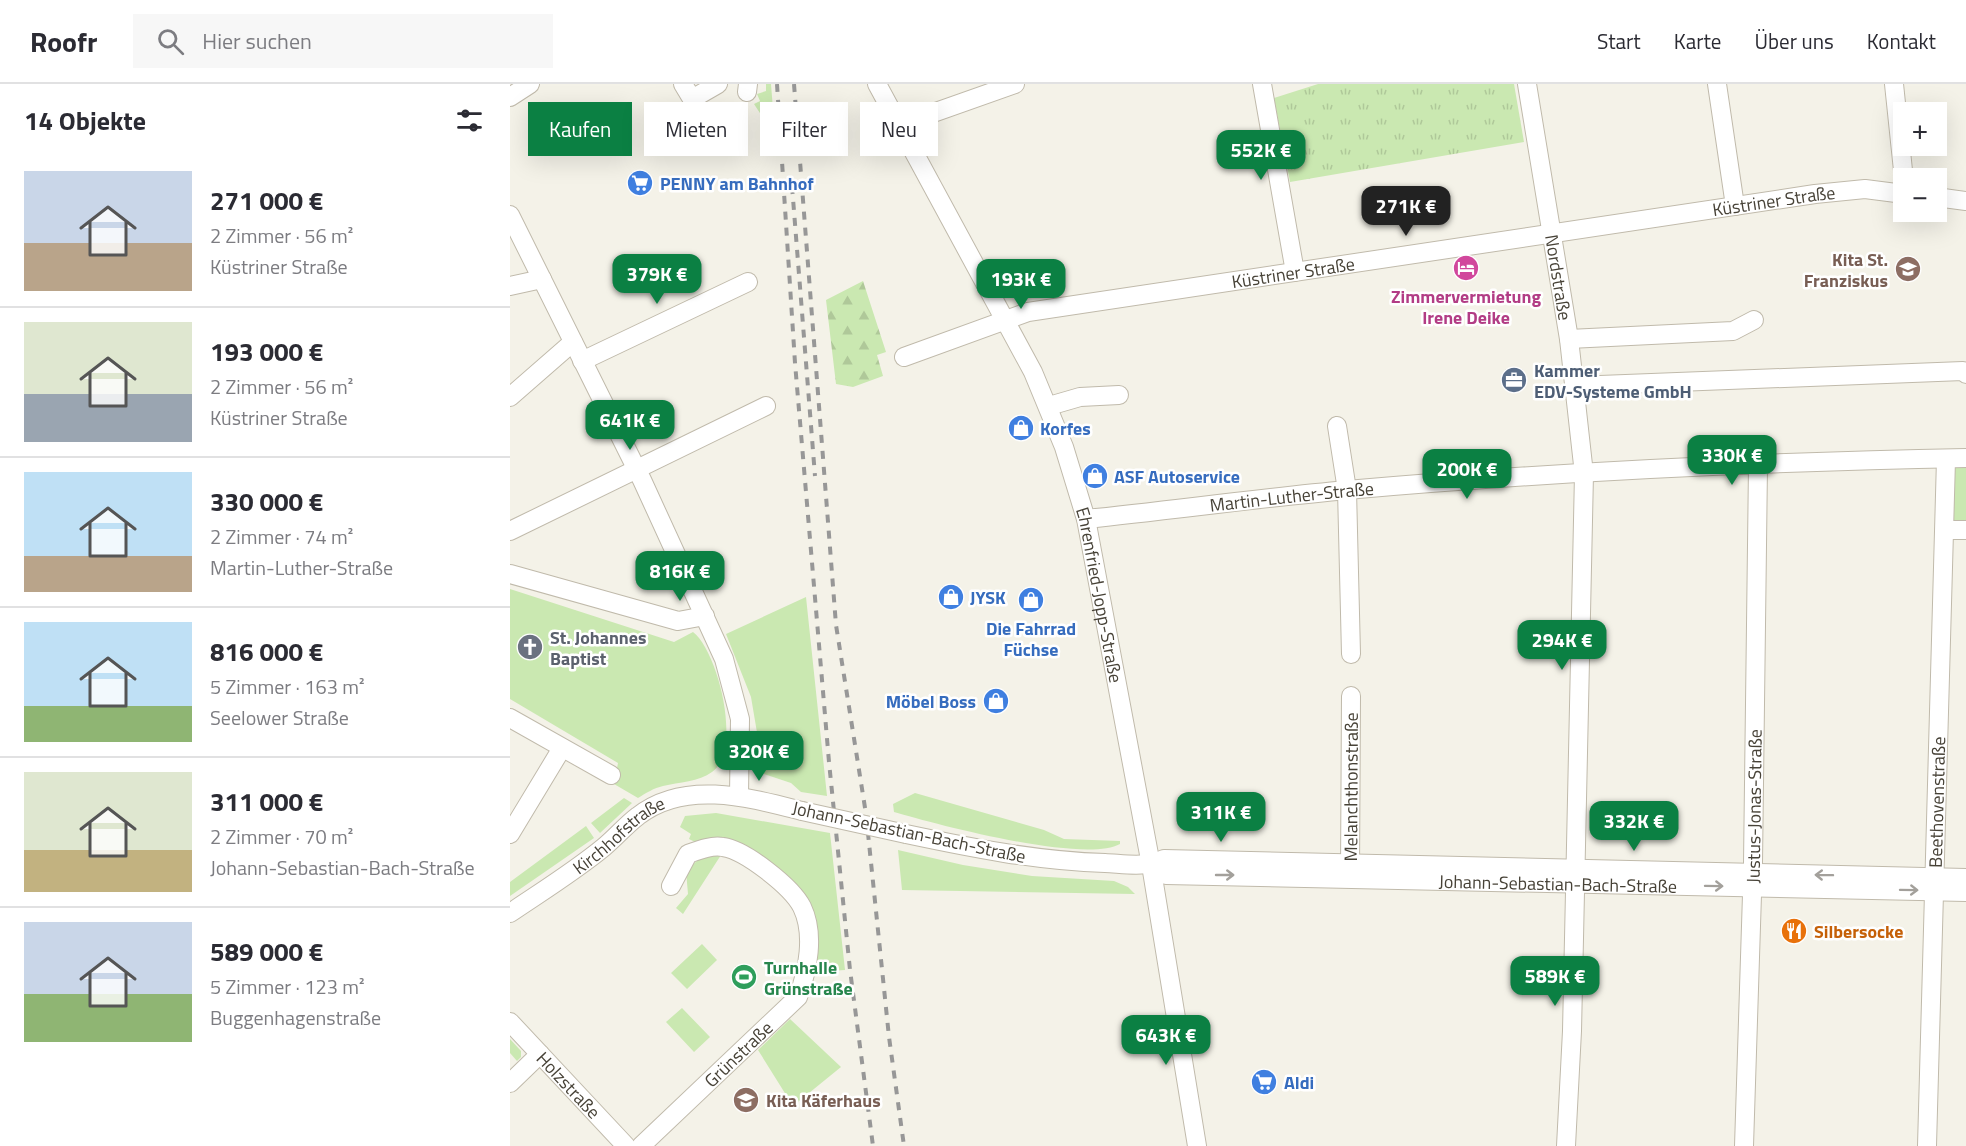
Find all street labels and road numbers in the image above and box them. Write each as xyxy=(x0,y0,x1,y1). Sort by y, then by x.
street label: Küstriner Straße xyxy=(1710,179,1837,223)
street label: Nordstraße xyxy=(1539,233,1579,322)
street label: Küstriner Straße xyxy=(1230,250,1356,295)
street label: Martin-Luther-Straße xyxy=(1208,474,1375,518)
street label: Ehrenfried-Jopp-Straße xyxy=(1070,503,1130,685)
street label: Melanchthonstraße xyxy=(1337,712,1364,862)
street label: Justus-Jonas-Straße xyxy=(1739,729,1768,884)
street label: Beethovenstraße xyxy=(1921,736,1952,868)
street label: Kirchhofstraße xyxy=(567,789,669,880)
street label: Johann-Sebastian-Bach-Straße xyxy=(790,794,1028,870)
street label: Johann-Sebastian-Bach-Straße xyxy=(1438,867,1677,899)
street label: Grünstraße xyxy=(698,1014,779,1093)
street label: Holzstraße xyxy=(530,1045,607,1124)

